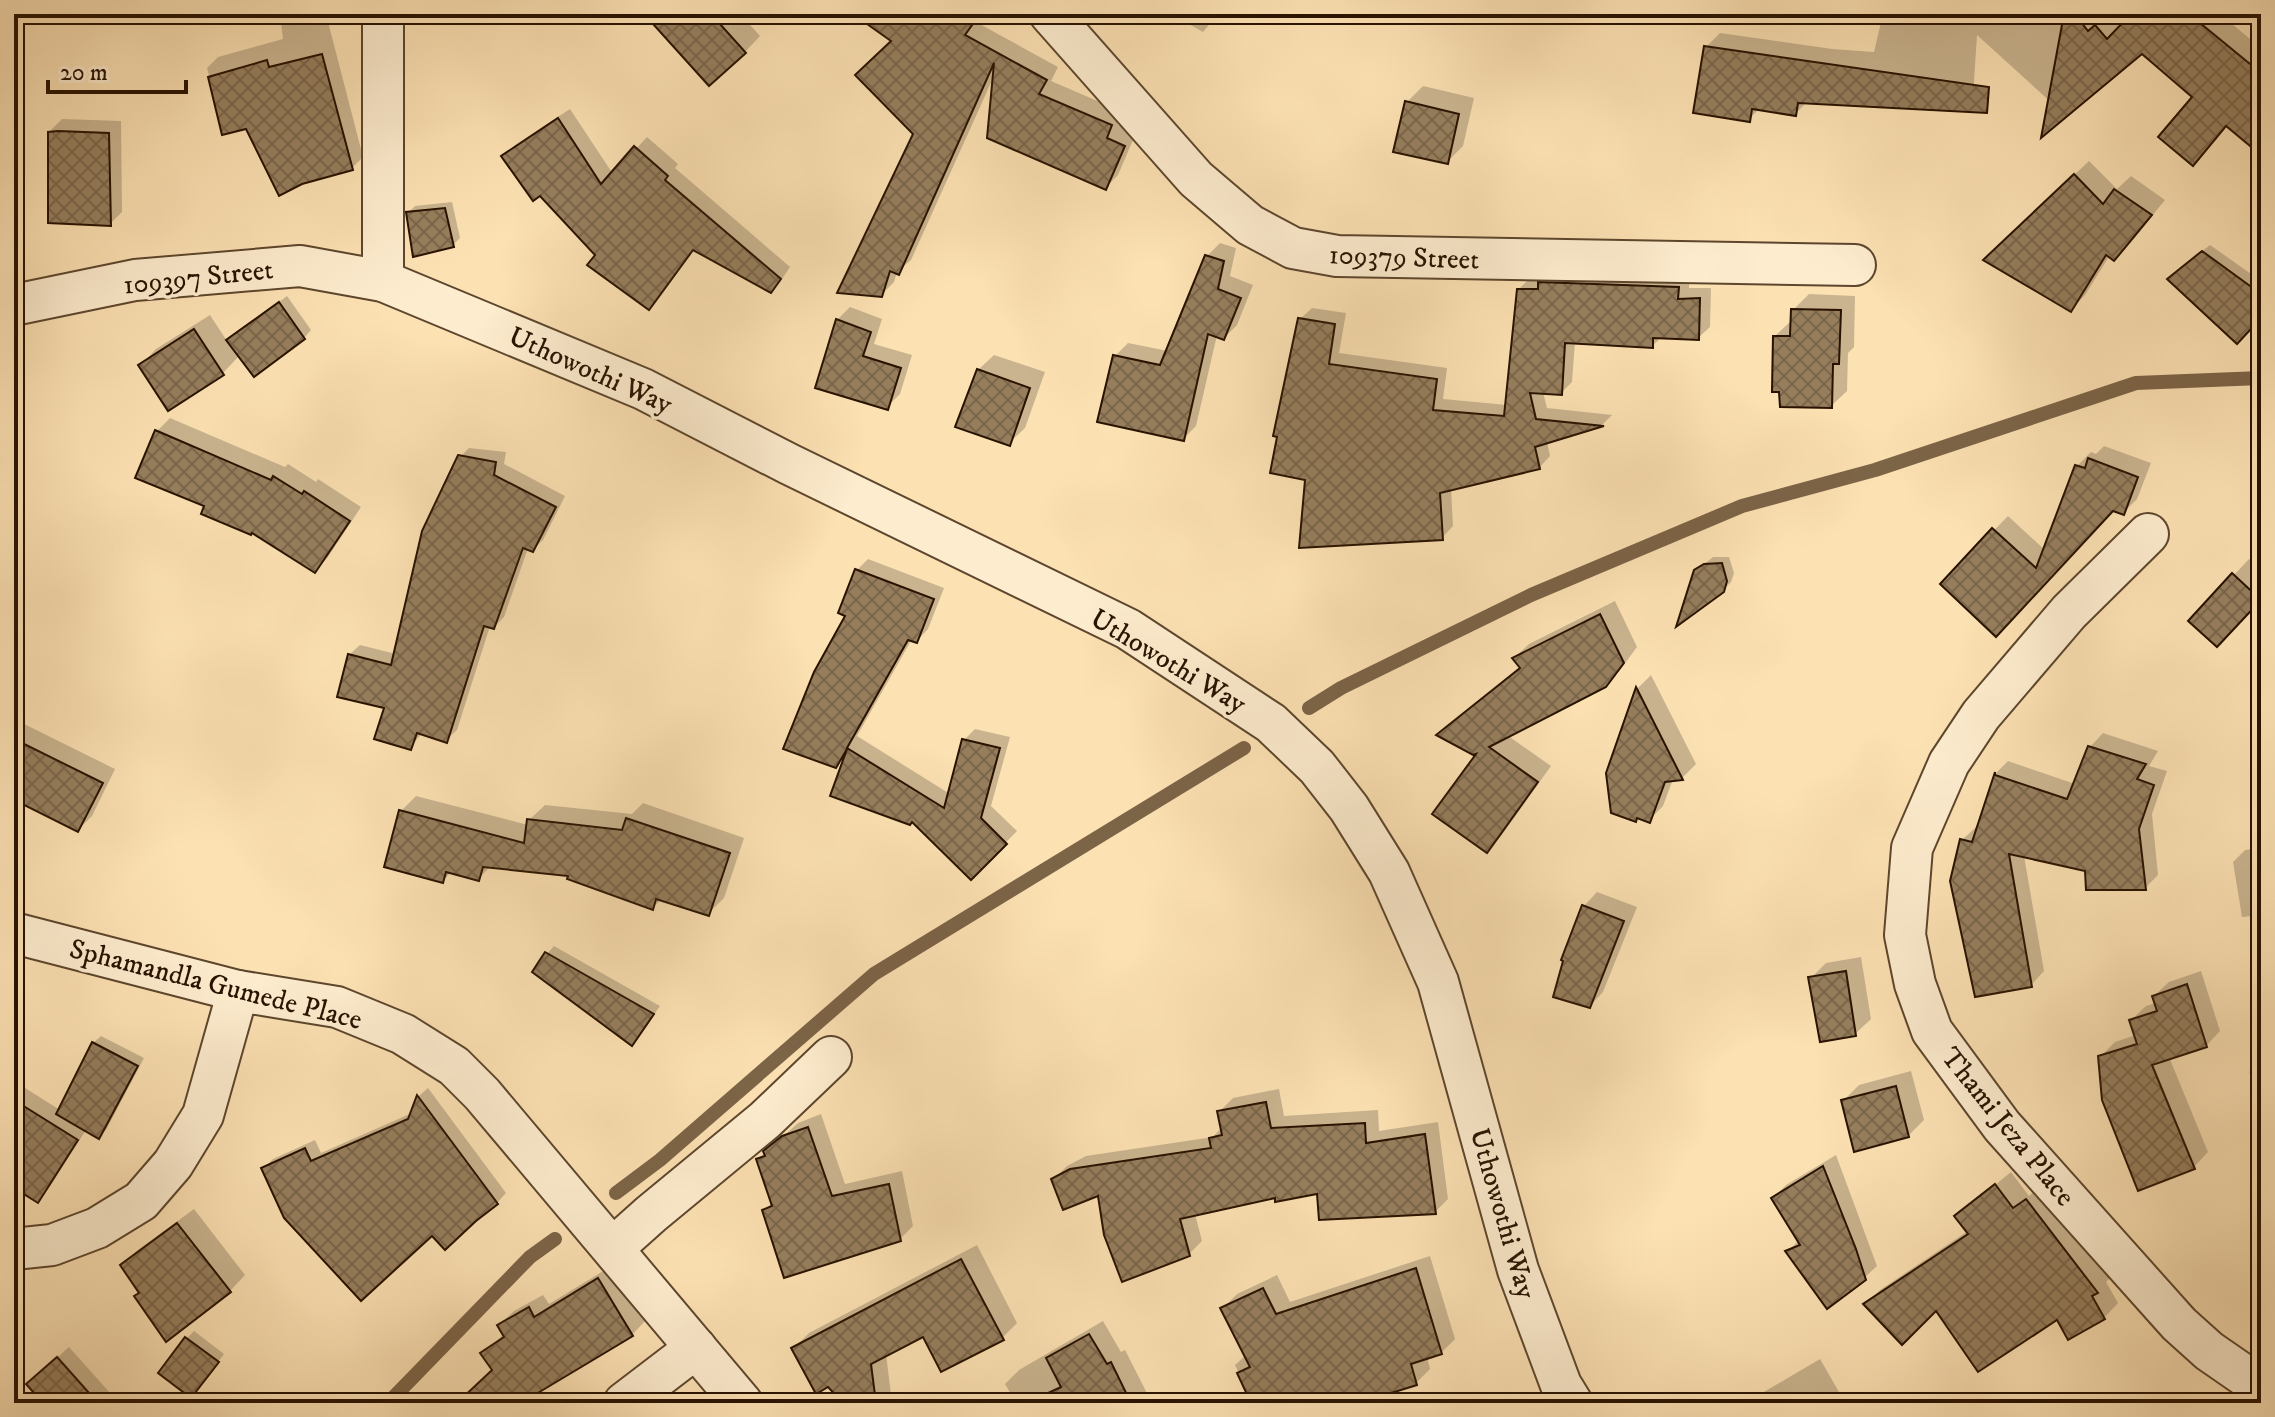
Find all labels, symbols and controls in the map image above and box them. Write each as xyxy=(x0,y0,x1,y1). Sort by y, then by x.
scale bar xyxy=(48,44,186,94)
text: 20 m xyxy=(60,58,108,88)
street label: 109379 Street xyxy=(1328,237,1480,278)
street label: 109397 Street xyxy=(121,252,275,303)
street label: Uthowothi Way xyxy=(503,319,678,422)
street label: Uthowothi Way xyxy=(1084,601,1253,722)
street label: Sphamandla Gumede Place xyxy=(66,931,366,1038)
street label: Thami Jeza Place xyxy=(1933,1040,2083,1214)
street label: Uthowothi Way xyxy=(1462,1124,1544,1303)

